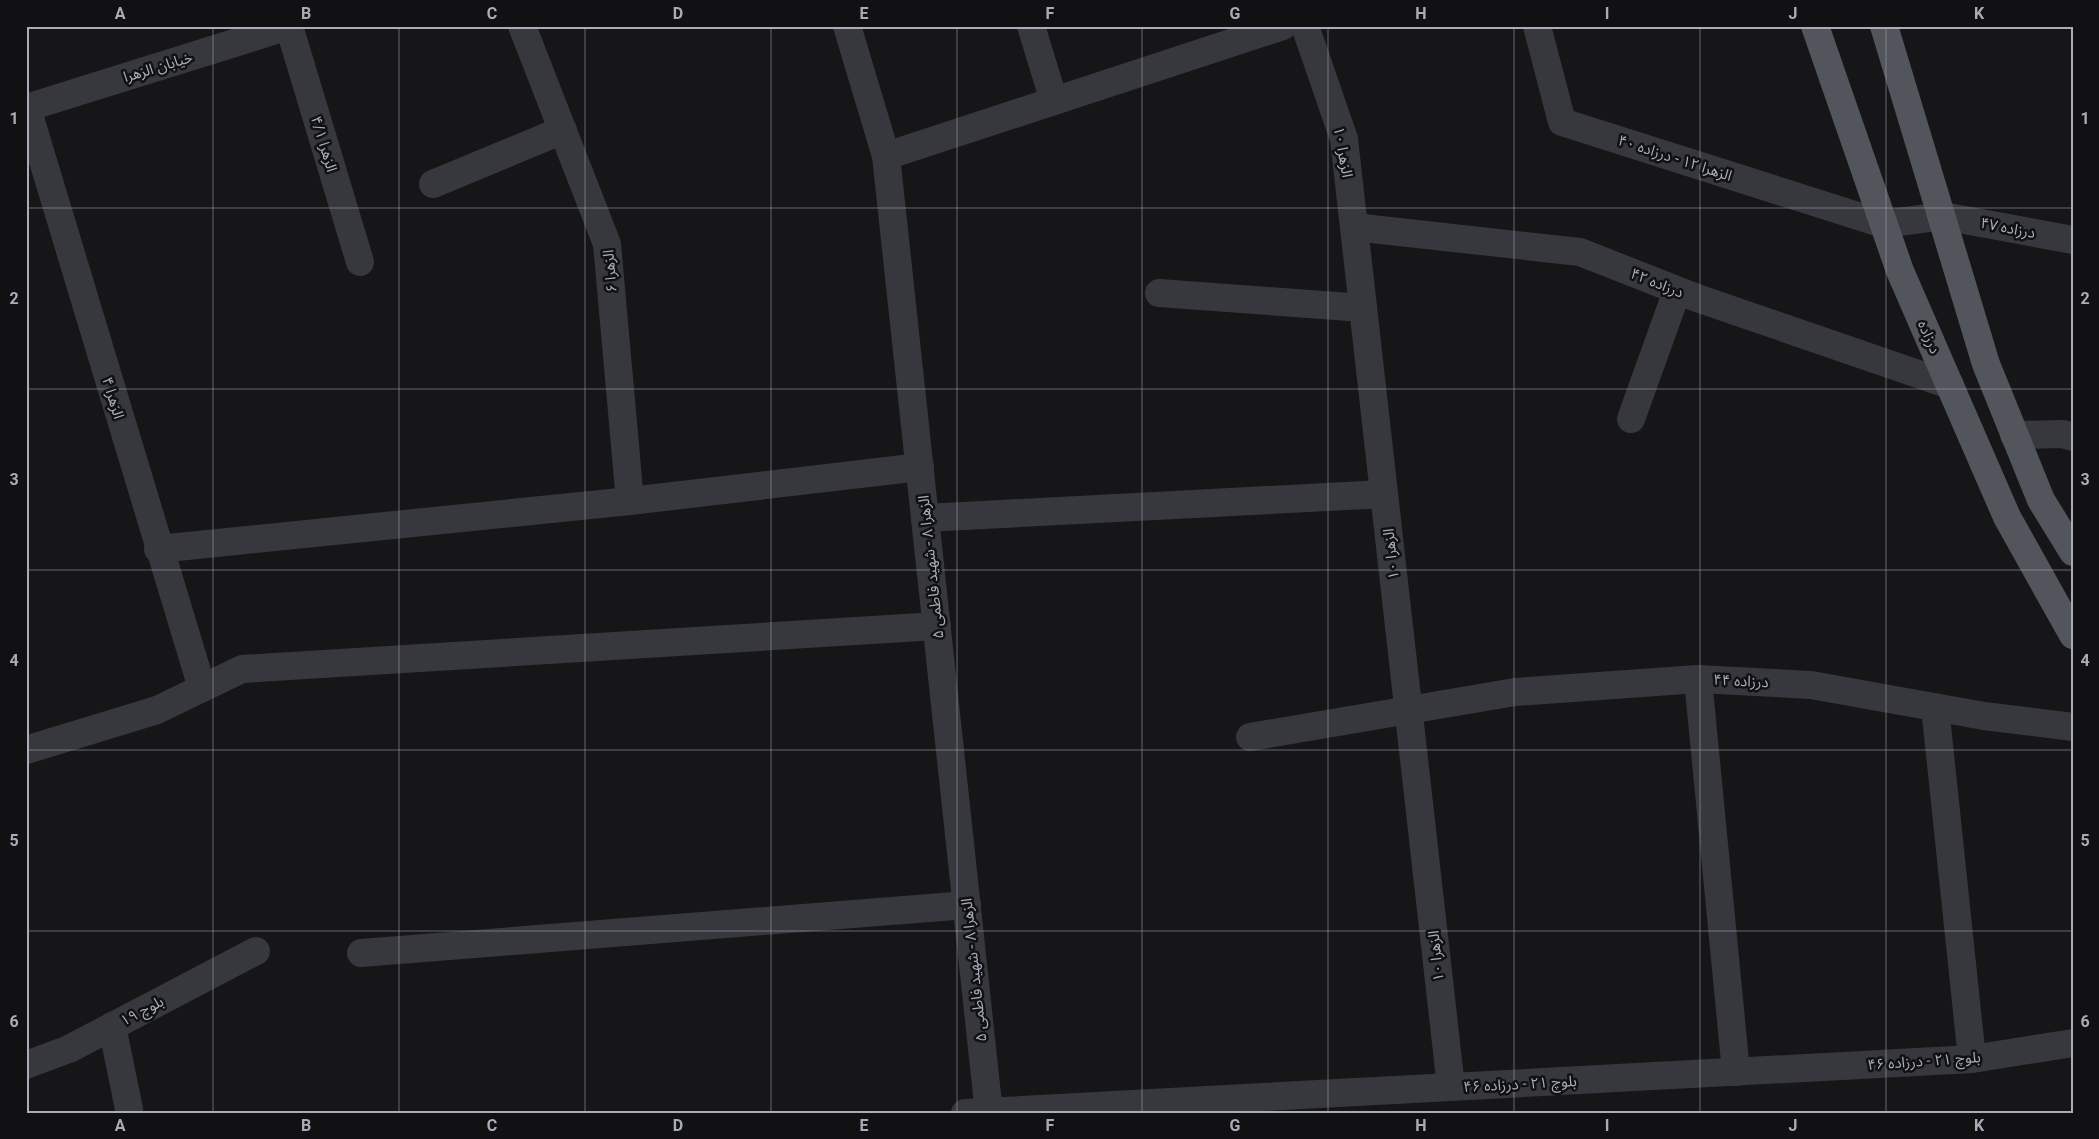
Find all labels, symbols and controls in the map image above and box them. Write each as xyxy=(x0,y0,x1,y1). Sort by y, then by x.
text: A xyxy=(115,4,126,23)
text: B xyxy=(301,4,311,23)
text: C xyxy=(487,4,497,23)
text: D xyxy=(673,4,683,23)
text: E xyxy=(860,4,869,23)
text: F xyxy=(1046,4,1055,23)
text: G xyxy=(1230,4,1241,23)
text: H xyxy=(1415,4,1427,23)
text: I xyxy=(1605,4,1609,23)
text: J xyxy=(1789,4,1797,23)
text: K xyxy=(1974,4,1985,23)
street label: خیابان الزهرا xyxy=(121,48,195,86)
text: 1 xyxy=(9,109,19,128)
text: 1 xyxy=(2080,109,2090,128)
street label: الزهرا ۴/۱ xyxy=(307,114,341,174)
street label: الزهرا ۱۰ xyxy=(1330,125,1356,179)
street label: الزهرا ۱۲ - درزاده ۴۰ xyxy=(1616,131,1734,185)
street label: درزاده ۴۷ xyxy=(1979,214,2037,242)
street label: الزهرا ۶ xyxy=(599,249,621,293)
street label: درزاده ۴۲ xyxy=(1628,264,1686,302)
text: 2 xyxy=(9,289,19,308)
text: 2 xyxy=(2080,289,2090,308)
street label: درزاده xyxy=(1914,318,1944,356)
street label: الزهرا ۴ xyxy=(98,375,128,421)
text: 3 xyxy=(9,470,19,489)
text: 3 xyxy=(2080,470,2090,489)
street label: الزهرا ۸ - شهید فاطمی ۵ xyxy=(915,494,947,640)
street label: الزهرا ۱۰ xyxy=(1379,527,1403,581)
text: 4 xyxy=(9,651,19,670)
text: 4 xyxy=(2080,651,2090,670)
street label: درزاده ۴۴ xyxy=(1713,671,1769,691)
text: 5 xyxy=(9,831,19,850)
text: 5 xyxy=(2080,831,2090,850)
street label: الزهرا ۸ - شهید فاطمی ۵ xyxy=(958,897,990,1043)
street label: الزهرا ۱۰ xyxy=(1424,929,1448,983)
street label: بلوچ ۱۹ xyxy=(117,992,168,1032)
text: 6 xyxy=(9,1012,19,1031)
text: 6 xyxy=(2080,1012,2090,1031)
street label: بلوچ ۲۱ - درزاده ۴۶ xyxy=(1867,1048,1981,1077)
street label: بلوچ ۲۱ - درزاده ۴۶ xyxy=(1463,1072,1577,1099)
text: A xyxy=(115,1116,126,1135)
text: B xyxy=(301,1116,311,1135)
text: C xyxy=(487,1116,497,1135)
text: D xyxy=(673,1116,683,1135)
text: E xyxy=(860,1116,869,1135)
text: F xyxy=(1046,1116,1055,1135)
text: G xyxy=(1230,1116,1241,1135)
text: H xyxy=(1415,1116,1427,1135)
text: I xyxy=(1605,1116,1609,1135)
text: J xyxy=(1789,1116,1797,1135)
text: K xyxy=(1974,1116,1985,1135)

